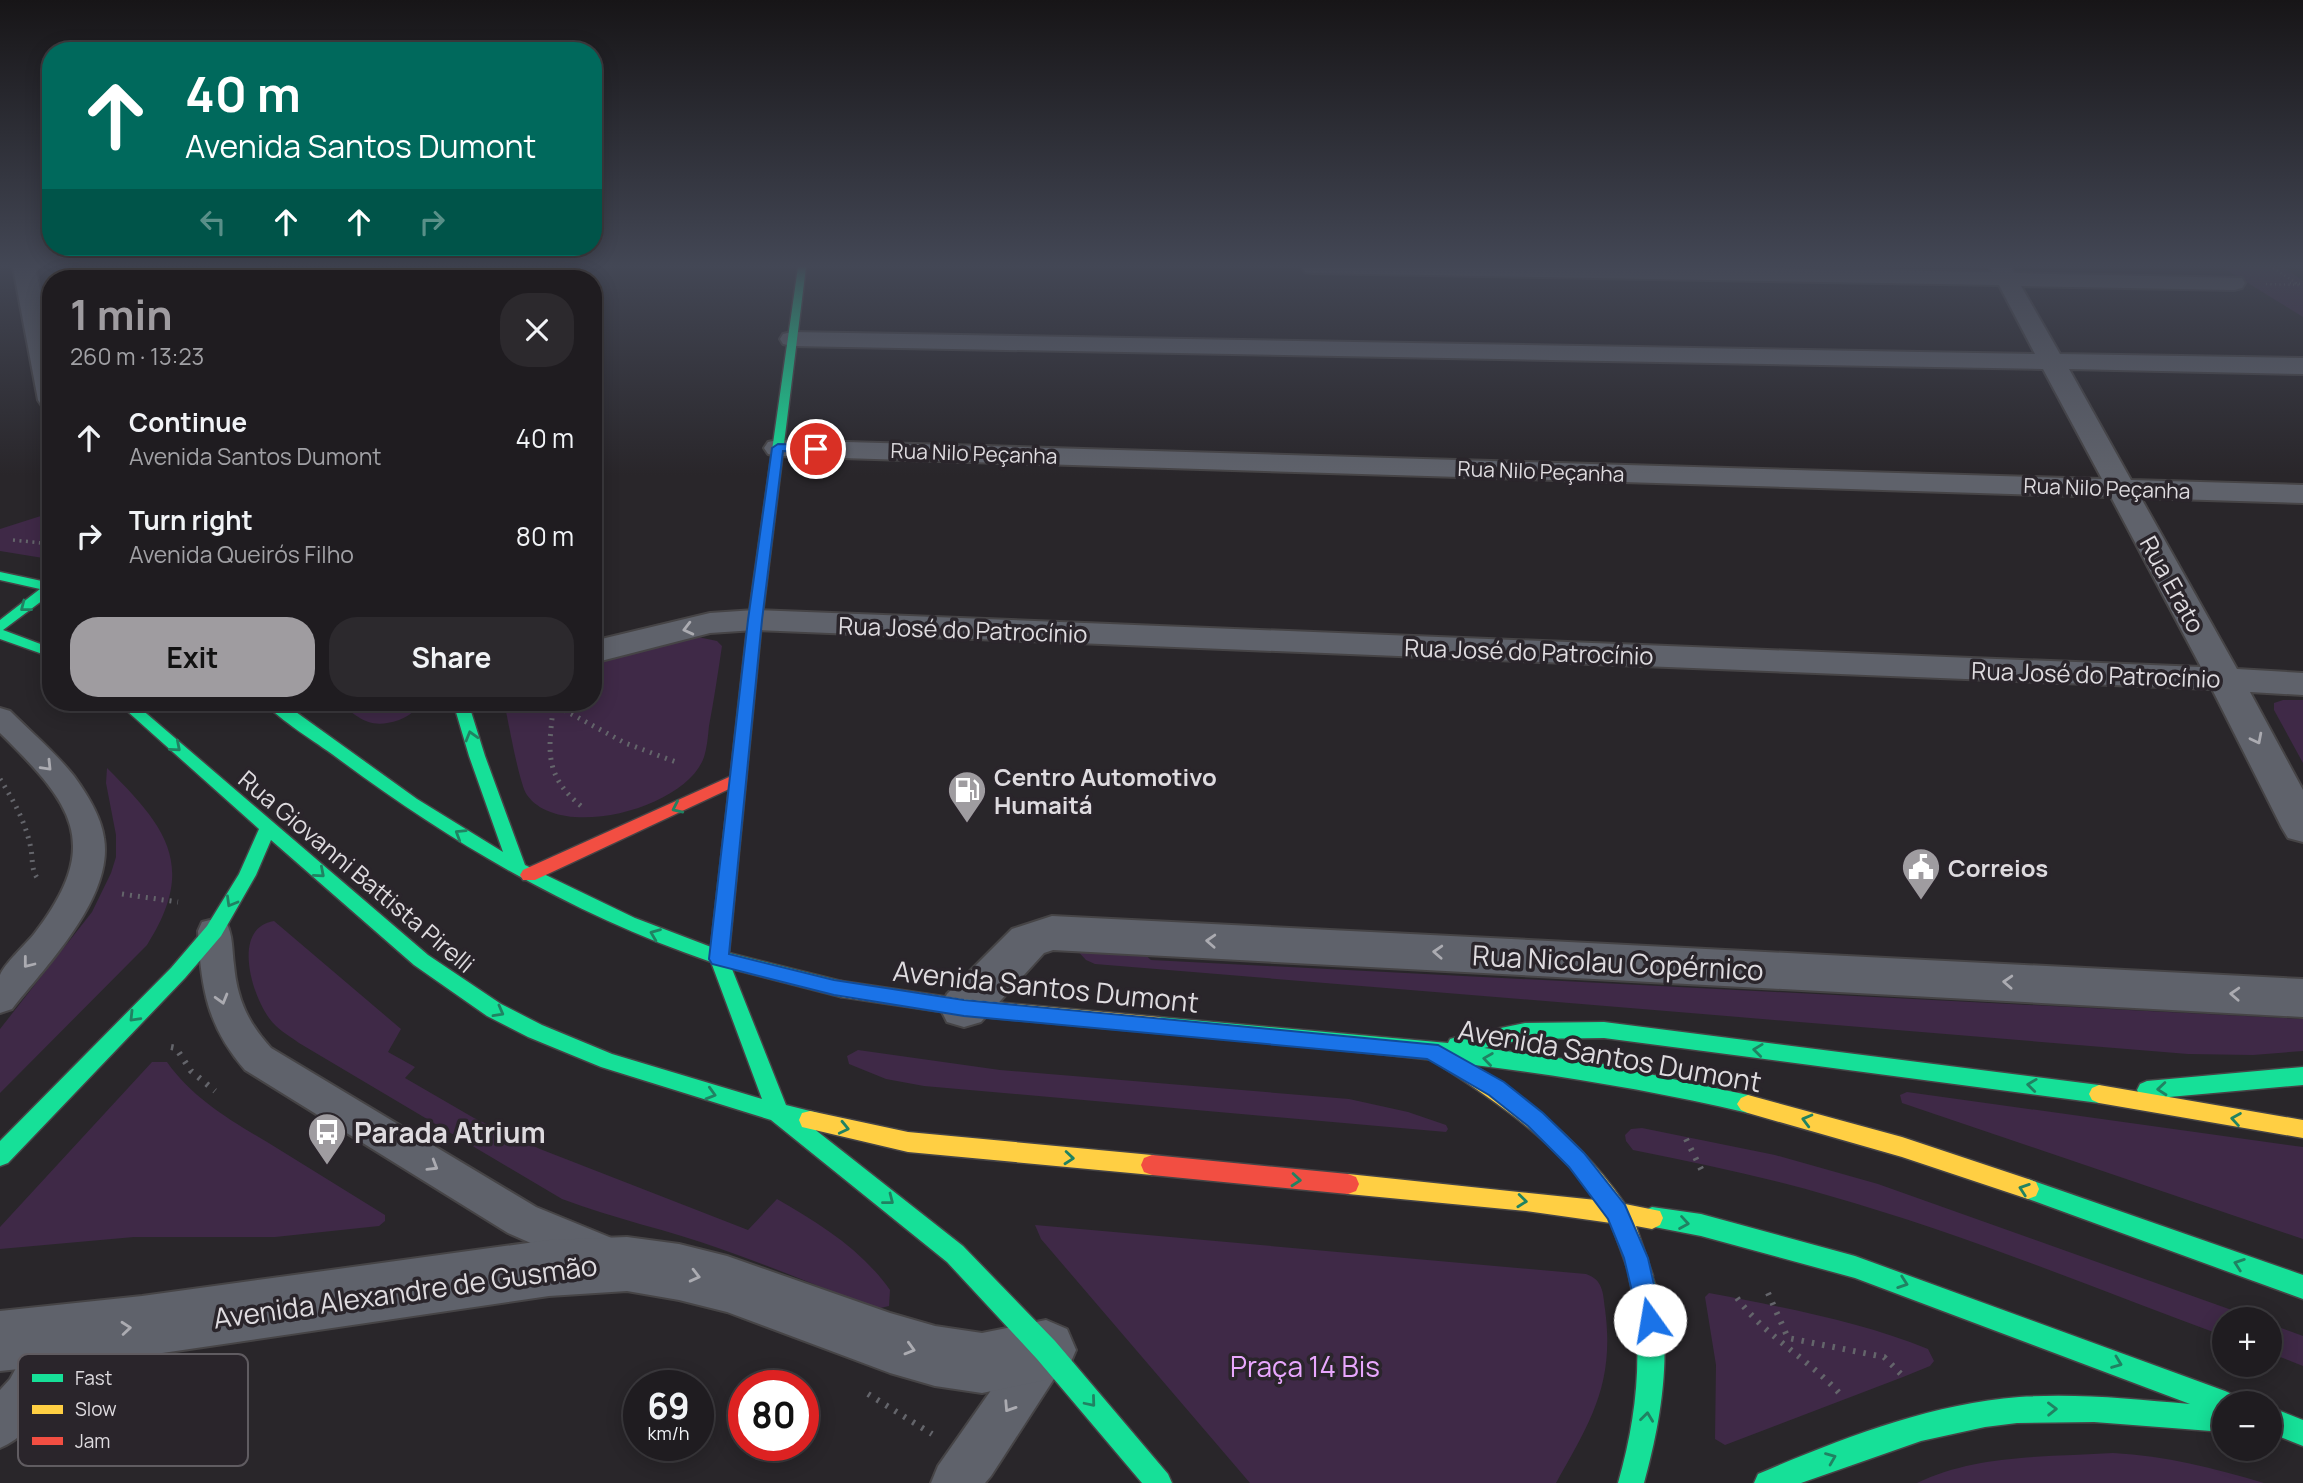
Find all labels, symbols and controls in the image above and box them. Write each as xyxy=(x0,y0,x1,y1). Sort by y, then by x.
text: 40 m xyxy=(185,60,301,127)
icon: ahead xyxy=(70,70,161,161)
text: Avenida Santos Dumont xyxy=(185,124,536,168)
icon: left xyxy=(194,203,232,241)
icon: ahead xyxy=(267,203,305,241)
icon: ahead xyxy=(340,203,378,241)
icon: right xyxy=(413,203,451,241)
text: 1 min xyxy=(70,285,173,343)
button: close xyxy=(500,293,574,367)
text: 260 m · 13:23 xyxy=(70,340,204,372)
text: Continue xyxy=(129,404,247,440)
icon: ahead xyxy=(70,419,108,457)
pin xyxy=(786,419,846,479)
text: 40 m xyxy=(516,420,574,456)
icon: arrive xyxy=(797,430,835,468)
street label: Rua Nilo Peçanha xyxy=(890,436,1058,470)
text: Avenida Santos Dumont xyxy=(129,440,382,472)
street label: Rua Nilo Peçanha xyxy=(1457,454,1625,488)
street label: Rua Nilo Peçanha xyxy=(2023,471,2191,505)
text: Turn right xyxy=(129,502,253,538)
icon: right xyxy=(70,517,108,555)
text: 80 m xyxy=(516,518,574,554)
street label: Rua Erato xyxy=(2133,530,2213,638)
text: Avenida Queirós Filho xyxy=(129,538,354,570)
one-way arrow xyxy=(20,599,32,612)
street label: Rua José do Patrocínio xyxy=(838,608,1088,650)
button: Exit xyxy=(70,617,315,697)
button: Share xyxy=(329,617,574,697)
one-way arrow xyxy=(682,621,694,635)
street label: Rua José do Patrocínio xyxy=(1404,630,1654,672)
street label: Rua José do Patrocínio xyxy=(1971,653,2221,695)
one-way arrow xyxy=(465,730,480,742)
one-way arrow xyxy=(2248,732,2262,744)
one-way arrow xyxy=(167,739,180,751)
one-way arrow xyxy=(39,758,52,771)
place label: Centro Automotivo Humaitá xyxy=(994,760,1217,821)
street label: Rua Giovanni Battista Pirelli xyxy=(232,762,482,980)
fuel station icon: Centro Automotivo Humaitá xyxy=(946,769,988,824)
one-way arrow xyxy=(672,799,684,813)
one-way arrow xyxy=(454,830,467,843)
public building icon: Correios xyxy=(1900,846,1942,901)
place label: Correios xyxy=(1948,851,2048,884)
one-way arrow xyxy=(312,865,325,877)
one-way arrow xyxy=(226,895,239,908)
one-way arrow xyxy=(650,928,662,942)
one-way arrow xyxy=(1205,933,1216,948)
street label: Rua Nicolau Copérnico xyxy=(1471,935,1765,989)
one-way arrow xyxy=(1432,945,1443,960)
street label: Avenida Santos Dumont xyxy=(891,951,1201,1021)
one-way arrow xyxy=(23,955,36,968)
one-way arrow xyxy=(2002,975,2013,990)
one-way arrow xyxy=(2229,987,2240,1002)
one-way arrow xyxy=(214,993,228,1005)
one-way arrow xyxy=(492,1004,504,1018)
one-way arrow xyxy=(130,1009,143,1022)
street label: Avenida Santos Dumont xyxy=(1455,1010,1765,1100)
one-way arrow xyxy=(1752,1042,1764,1057)
one-way arrow xyxy=(1482,1052,1494,1067)
one-way arrow xyxy=(2026,1078,2038,1093)
one-way arrow xyxy=(2156,1081,2168,1096)
one-way arrow xyxy=(705,1085,717,1100)
bus stop icon: Parada Atrium xyxy=(306,1111,348,1166)
one-way arrow xyxy=(2230,1112,2241,1127)
place label: Parada Atrium xyxy=(354,1113,546,1151)
one-way arrow xyxy=(1801,1114,1813,1128)
one-way arrow xyxy=(838,1120,850,1134)
one-way arrow xyxy=(1064,1150,1075,1165)
one-way arrow xyxy=(426,1157,439,1170)
one-way arrow xyxy=(1290,1172,1301,1187)
one-way arrow xyxy=(2018,1183,2030,1197)
one-way arrow xyxy=(882,1191,894,1204)
one-way arrow xyxy=(1517,1193,1528,1208)
one-way arrow xyxy=(1678,1215,1690,1230)
street label: Avenida Alexandre de Gusmão xyxy=(211,1245,599,1337)
one-way arrow xyxy=(2233,1258,2245,1272)
one-way arrow xyxy=(688,1268,700,1282)
one-way arrow xyxy=(1897,1275,1909,1289)
position arrow xyxy=(1613,1283,1687,1357)
map controls xyxy=(2212,1307,2282,1461)
button: + xyxy=(2212,1307,2282,1377)
one-way arrow xyxy=(120,1320,132,1335)
one-way arrow xyxy=(904,1340,916,1355)
park label: Praça 14 Bis xyxy=(1230,1347,1380,1385)
legend xyxy=(18,1354,248,1466)
one-way arrow xyxy=(2110,1354,2122,1368)
text: Fast xyxy=(75,1365,112,1391)
speed limit sign: 80 xyxy=(728,1370,819,1461)
text: 69 xyxy=(647,1382,690,1430)
button: − xyxy=(2212,1391,2282,1461)
one-way arrow xyxy=(1083,1394,1095,1407)
text: Slow xyxy=(75,1396,117,1422)
one-way arrow xyxy=(1004,1399,1017,1412)
one-way arrow xyxy=(2046,1402,2057,1417)
one-way arrow xyxy=(1639,1411,1654,1423)
text: km/h xyxy=(648,1421,689,1445)
text: Jam xyxy=(75,1428,110,1454)
one-way arrow xyxy=(1824,1452,1836,1466)

